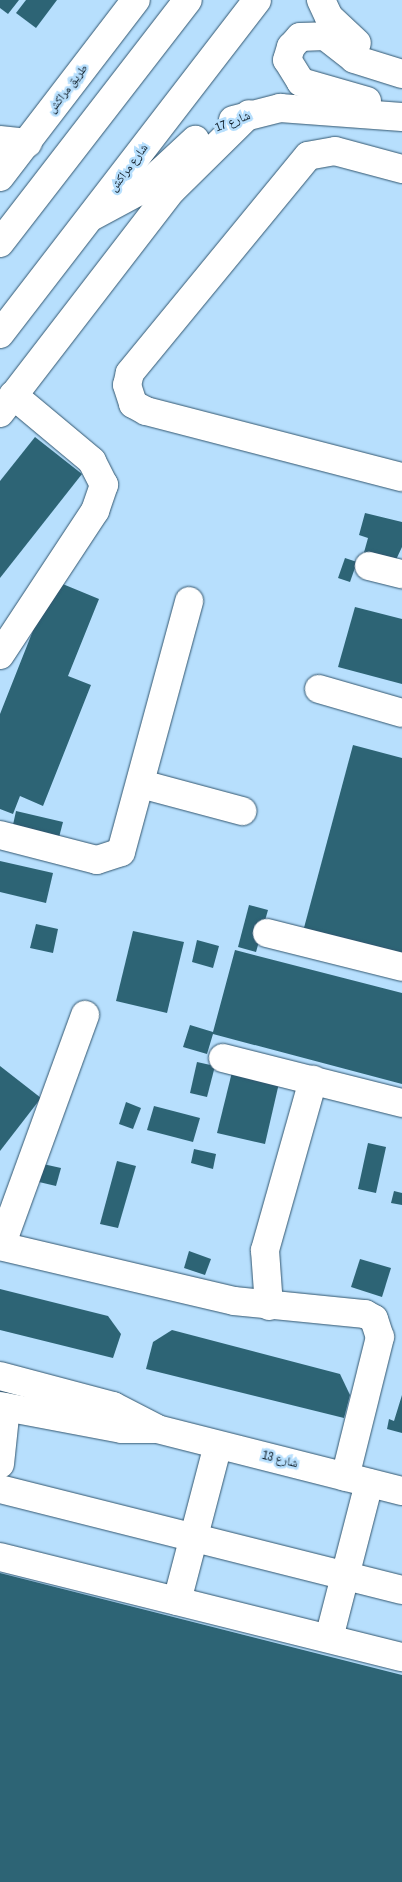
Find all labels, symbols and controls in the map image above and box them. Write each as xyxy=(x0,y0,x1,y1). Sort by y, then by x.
street label: طريق مراكش xyxy=(45,62,91,116)
street label: شارع 17 xyxy=(213,109,253,135)
street label: شارع مراكش xyxy=(106,141,152,195)
street label: شارع 13 xyxy=(261,1449,299,1471)

